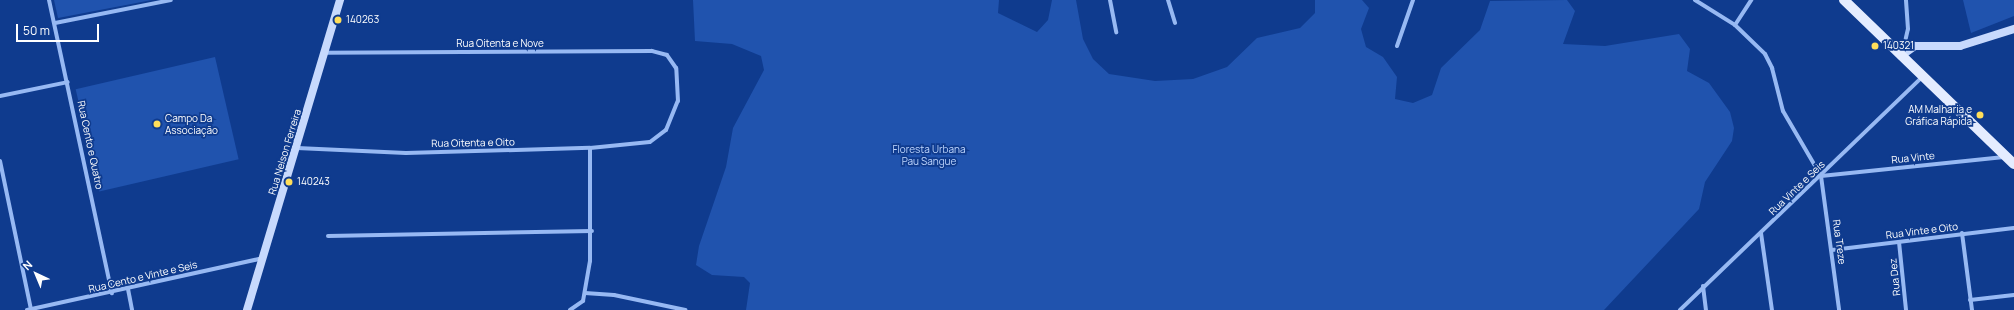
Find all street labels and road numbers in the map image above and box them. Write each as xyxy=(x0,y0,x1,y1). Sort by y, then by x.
street label: Rua Oitenta e Nove xyxy=(456,38,544,50)
street label: Rua Cento e Quatro xyxy=(75,100,105,190)
street label: Rua Nelson Ferreira xyxy=(266,108,304,196)
street label: Rua Oitenta e Oito xyxy=(431,136,515,150)
street label: Rua Vinte xyxy=(1891,150,1935,166)
street label: Rua Vinte e Seis xyxy=(1767,158,1827,218)
street label: Rua Treze xyxy=(1830,219,1848,265)
street label: Rua Vinte e Oito xyxy=(1885,221,1959,241)
street label: Rua Dez xyxy=(1887,258,1903,296)
street label: Rua Cento e Vinte e Seis xyxy=(87,259,199,295)

